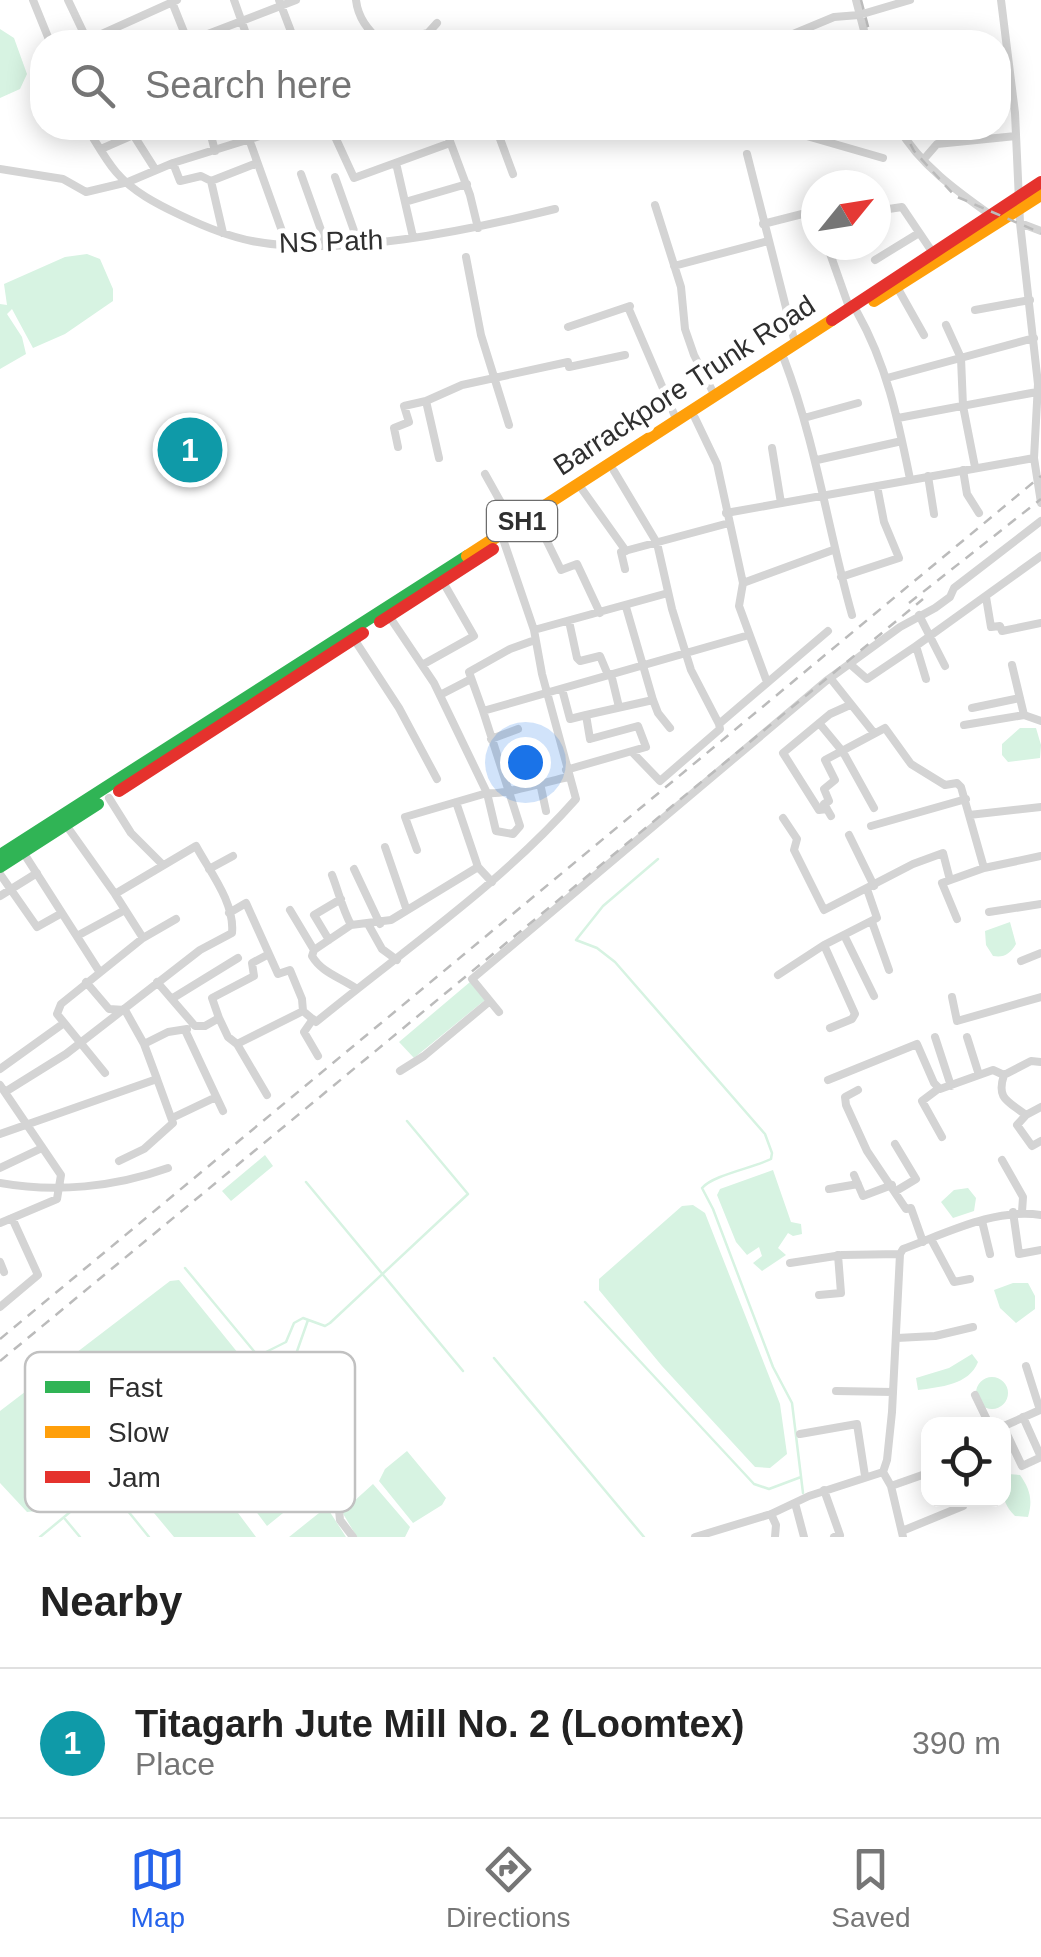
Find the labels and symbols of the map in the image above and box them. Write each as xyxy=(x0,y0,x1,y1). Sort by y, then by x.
north arrow xyxy=(801,170,891,260)
street label: NS Path xyxy=(278,224,384,259)
street label: Barrackpore Trunk Road xyxy=(548,289,821,481)
pin: 1 xyxy=(158,412,222,488)
road number: SH1 xyxy=(487,501,557,541)
your location xyxy=(500,737,551,788)
legend xyxy=(25,1352,355,1512)
text: Fast xyxy=(108,1372,163,1403)
text: Slow xyxy=(108,1417,169,1448)
text: Jam xyxy=(108,1462,161,1493)

